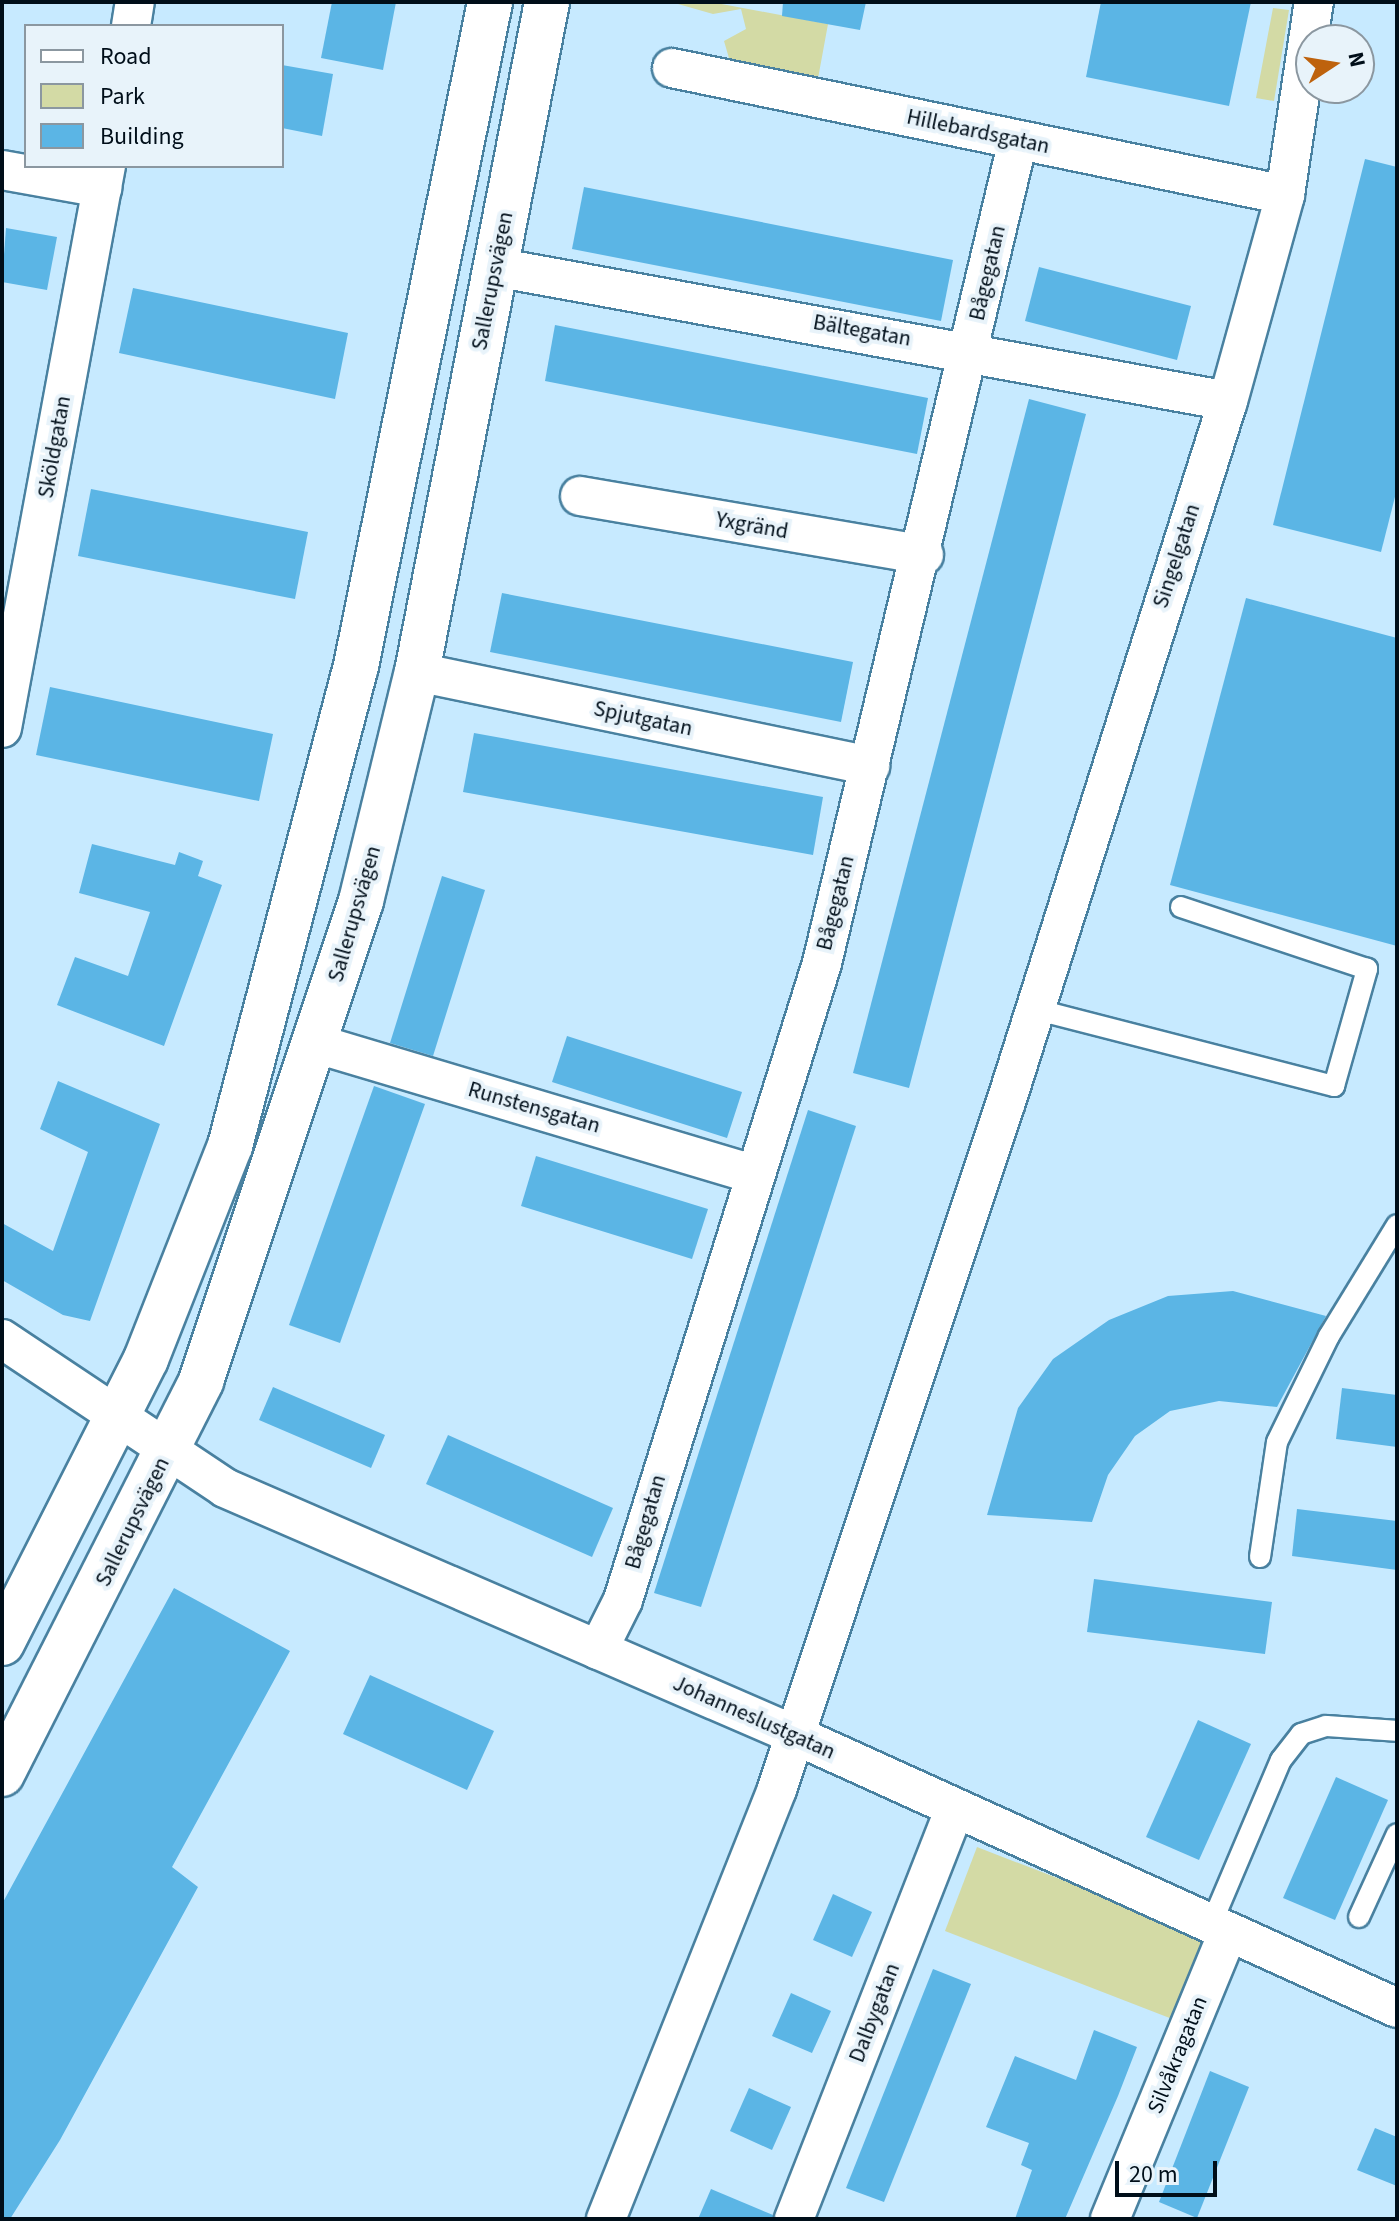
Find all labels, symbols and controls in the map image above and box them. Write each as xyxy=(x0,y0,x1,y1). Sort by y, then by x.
legend xyxy=(24,24,284,168)
north arrow xyxy=(1295,24,1375,104)
text: Road xyxy=(100,39,152,74)
text: N xyxy=(1339,49,1374,70)
text: Park xyxy=(100,79,145,114)
street label: Hillebardsgatan xyxy=(904,104,1052,160)
text: Building xyxy=(100,119,184,154)
street label: Sallerupsvägen xyxy=(467,209,519,353)
street label: Bågegatan xyxy=(964,223,1012,323)
street label: Bältegatan xyxy=(811,309,913,353)
street label: Sköldgatan xyxy=(33,394,77,500)
street label: Singelgatan xyxy=(1148,501,1206,611)
street label: Yxgränd xyxy=(714,507,790,545)
street label: Spjutgatan xyxy=(591,696,695,742)
street label: Sallerupsvägen xyxy=(323,843,387,985)
street label: Bågegatan xyxy=(811,853,861,953)
street label: Runstensgatan xyxy=(465,1077,603,1139)
street label: Sallerupsvägen xyxy=(90,1453,176,1591)
street label: Bågegatan xyxy=(620,1472,672,1572)
street label: Johanneslustgatan xyxy=(669,1670,839,1766)
street label: Dalbygatan xyxy=(844,1960,906,2066)
street label: Silvåkragatan xyxy=(1142,1992,1214,2118)
scale bar xyxy=(1119,2145,1221,2195)
text: 20 m xyxy=(1129,2157,1178,2192)

